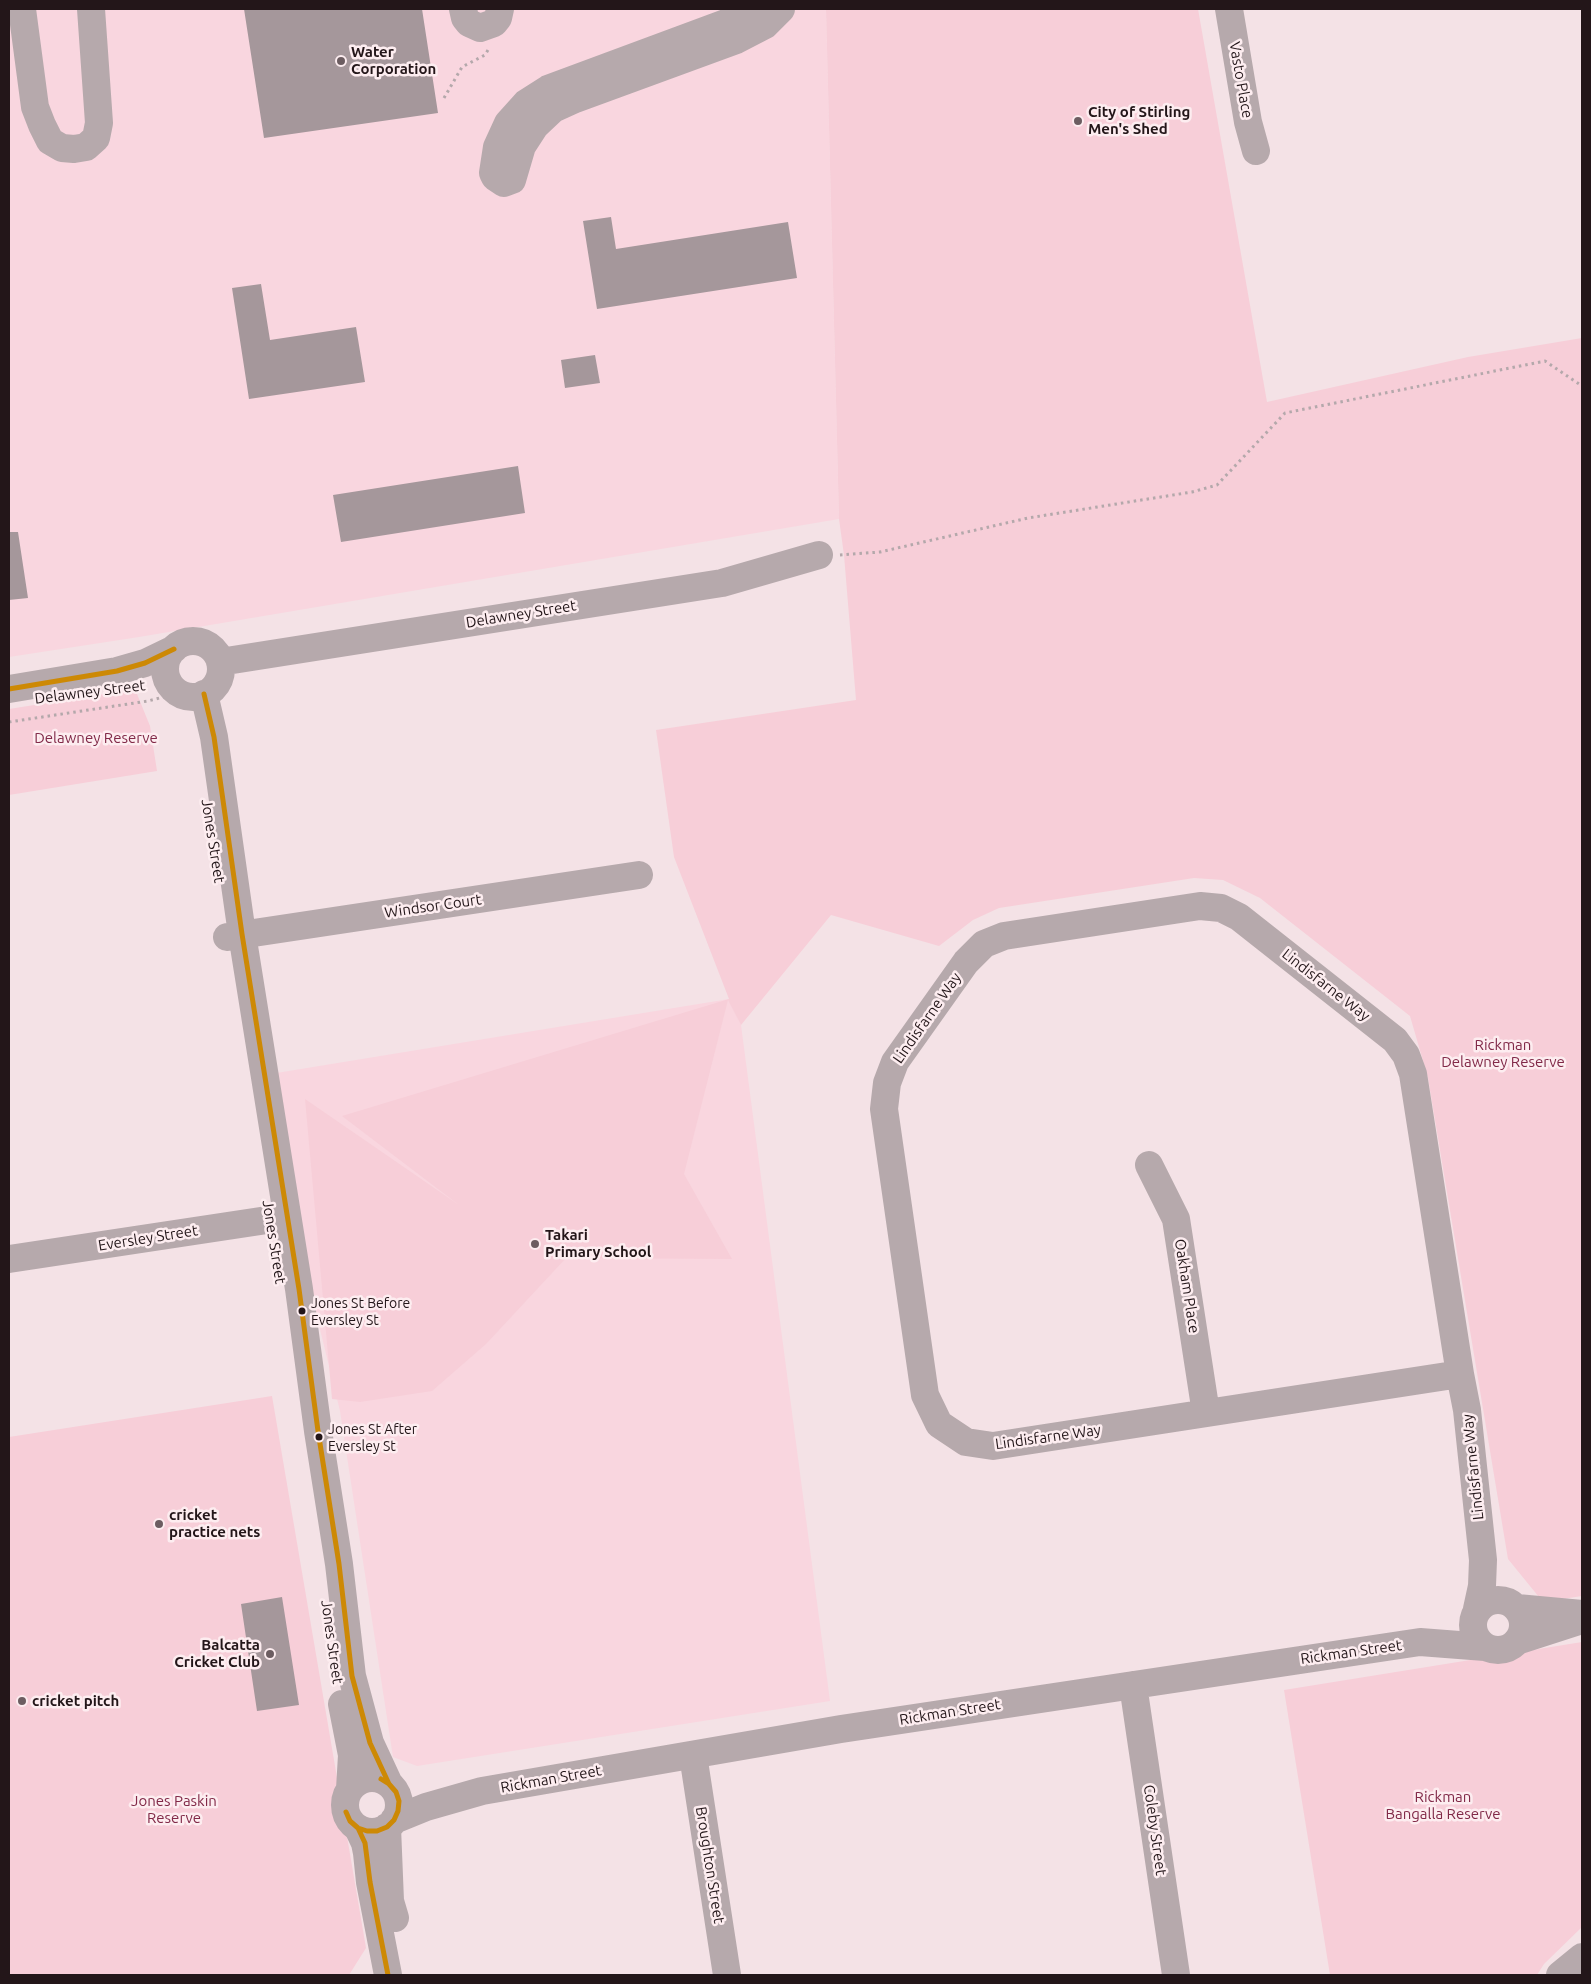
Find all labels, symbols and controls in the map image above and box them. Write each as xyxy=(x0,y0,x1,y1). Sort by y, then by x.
street label: Vasto Place xyxy=(1225,40,1257,120)
place label: Water Corporation xyxy=(351,43,436,78)
marker: Water Corporation xyxy=(335,55,347,67)
place label: City of Stirling Men's Shed xyxy=(1088,103,1190,138)
marker: City of Stirling Men's Shed xyxy=(1072,115,1084,127)
street label: Delawney Street xyxy=(465,596,577,632)
street label: Delawney Street xyxy=(34,676,146,708)
park label: Delawney Reserve xyxy=(34,729,158,747)
street label: Jones Street xyxy=(197,798,229,884)
street label: Windsor Court xyxy=(383,890,483,922)
street label: Lindisfarne Way xyxy=(1278,945,1374,1025)
street label: Lindisfarne Way xyxy=(889,969,965,1067)
park label: Rickman Delawney Reserve xyxy=(1441,1036,1565,1071)
street label: Jones Street xyxy=(258,1199,290,1285)
street label: Eversley Street xyxy=(97,1221,199,1255)
place label: Takari Primary School xyxy=(545,1226,651,1261)
street label: Oakham Place xyxy=(1171,1237,1203,1335)
marker: Takari Primary School xyxy=(529,1238,541,1250)
place label: Jones St Before Eversley St xyxy=(311,1295,410,1328)
marker: Jones St Before Eversley St xyxy=(297,1306,307,1316)
street label: Lindisfarne Way xyxy=(1458,1413,1488,1521)
place label: Jones St After Eversley St xyxy=(328,1421,417,1454)
street label: Lindisfarne Way xyxy=(994,1421,1102,1453)
marker: Jones St After Eversley St xyxy=(314,1432,324,1442)
place label: cricket practice nets xyxy=(169,1506,260,1541)
marker: cricket practice nets xyxy=(153,1518,165,1530)
street label: Jones Street xyxy=(317,1599,347,1685)
place label: Balcatta Cricket Club xyxy=(174,1636,260,1671)
street label: Rickman Street xyxy=(1299,1636,1403,1668)
marker: Balcatta Cricket Club xyxy=(264,1648,276,1660)
place label: cricket pitch xyxy=(32,1692,119,1710)
marker: cricket pitch xyxy=(16,1695,28,1707)
street label: Rickman Street xyxy=(898,1695,1002,1729)
street label: Rickman Street xyxy=(499,1761,603,1797)
street label: Coleby Street xyxy=(1140,1783,1170,1877)
park label: Rickman Bangalla Reserve xyxy=(1385,1788,1501,1823)
park label: Jones Paskin Reserve xyxy=(131,1792,217,1827)
street label: Broughton Street xyxy=(692,1805,728,1925)

